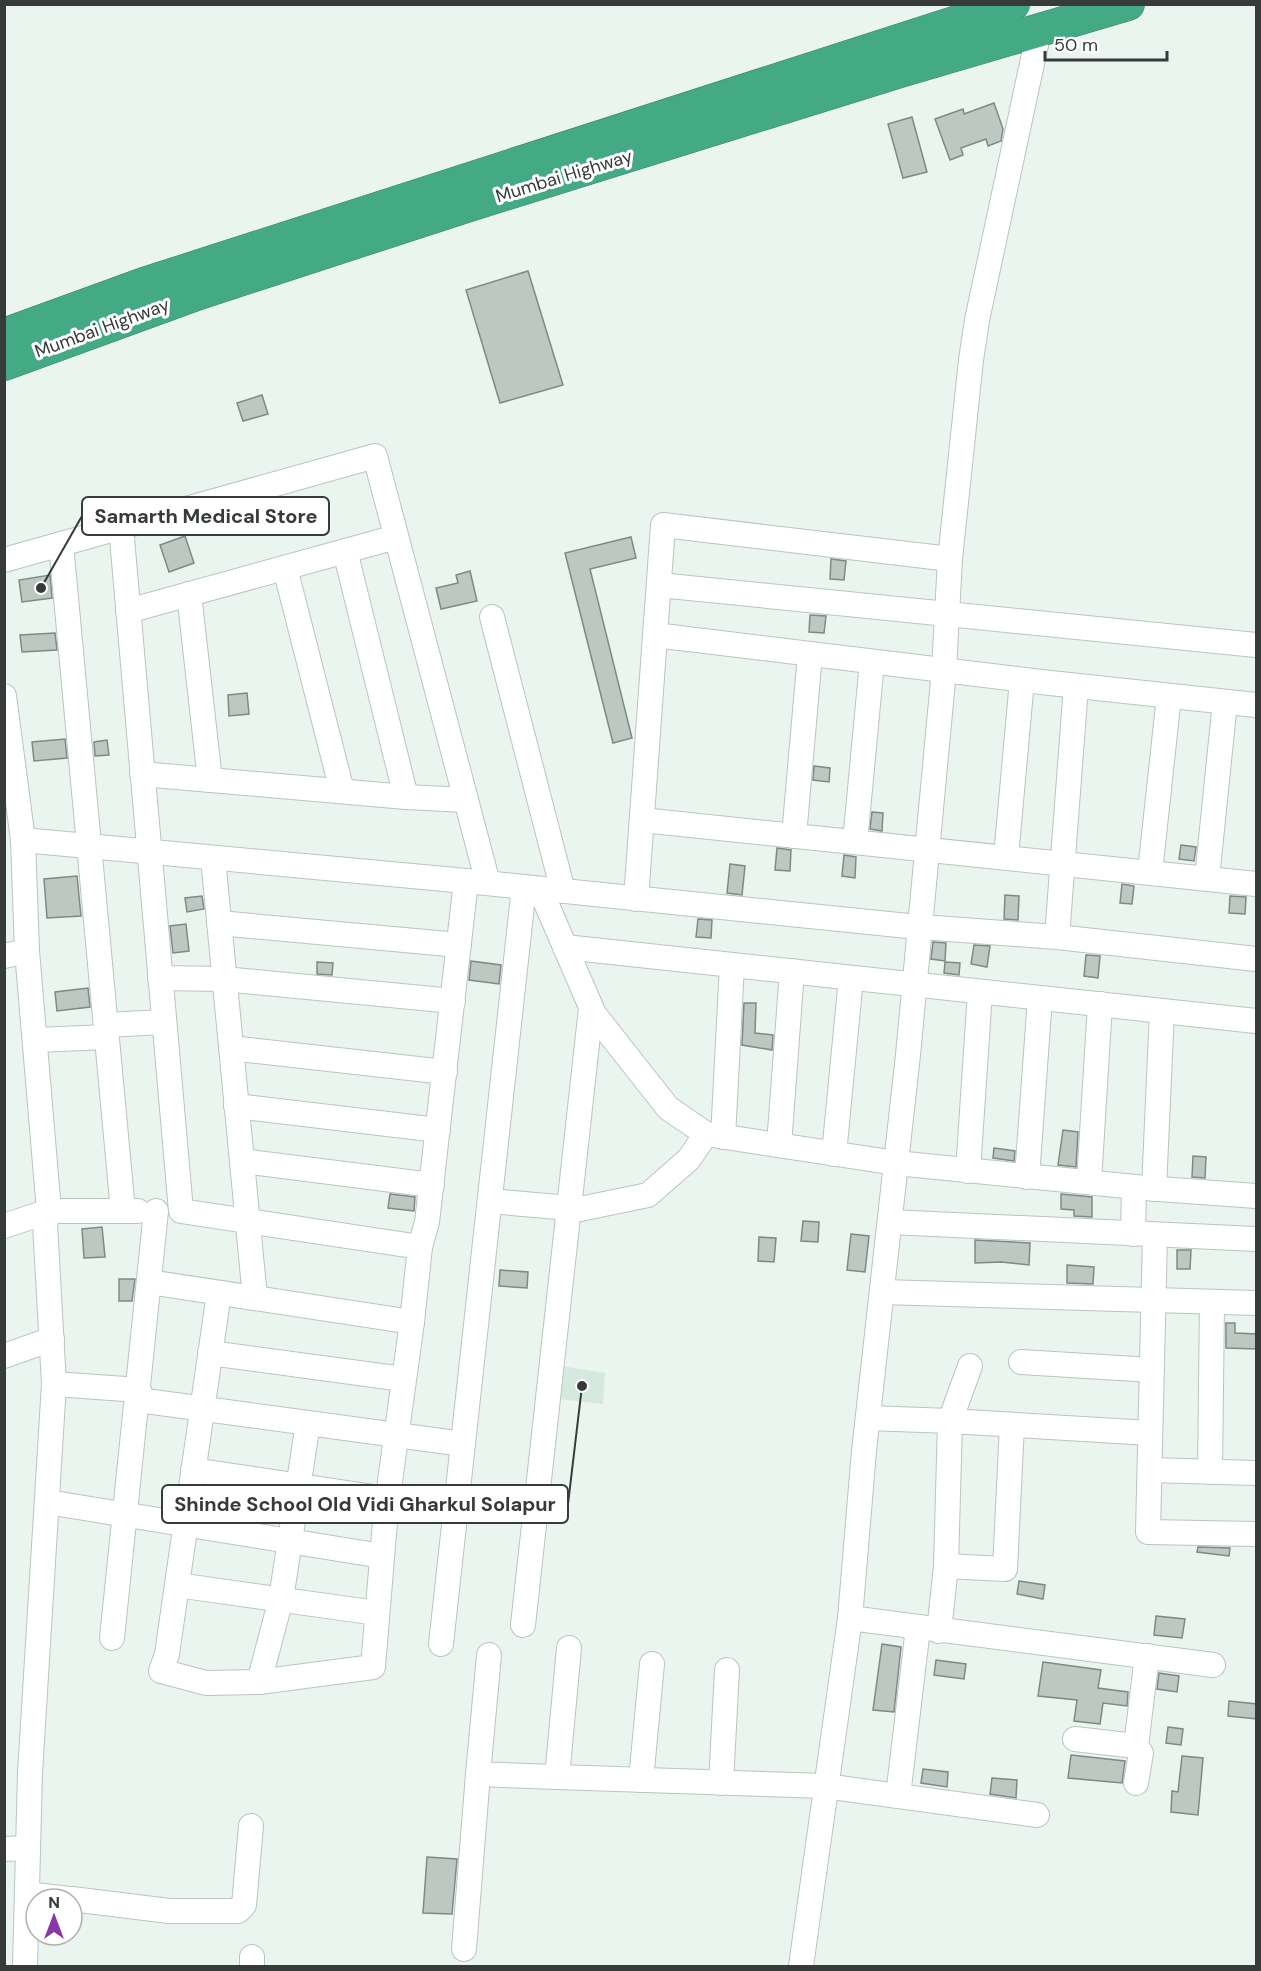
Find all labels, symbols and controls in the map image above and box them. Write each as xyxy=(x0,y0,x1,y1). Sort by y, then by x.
scale bar xyxy=(1045,24,1166,62)
text: 50 m xyxy=(1054,33,1098,57)
street label: Mumbai Highway xyxy=(493,144,635,208)
street label: Mumbai Highway xyxy=(31,293,173,363)
callout: Samarth Medical Store xyxy=(82,497,329,535)
text: Samarth Medical Store xyxy=(94,503,318,529)
callout: Shinde School Old Vidi Gharkul Solapur xyxy=(162,1485,568,1523)
text: Shinde School Old Vidi Gharkul Solapur xyxy=(174,1491,556,1517)
north arrow xyxy=(24,1887,84,1947)
text: N xyxy=(48,1892,60,1913)

